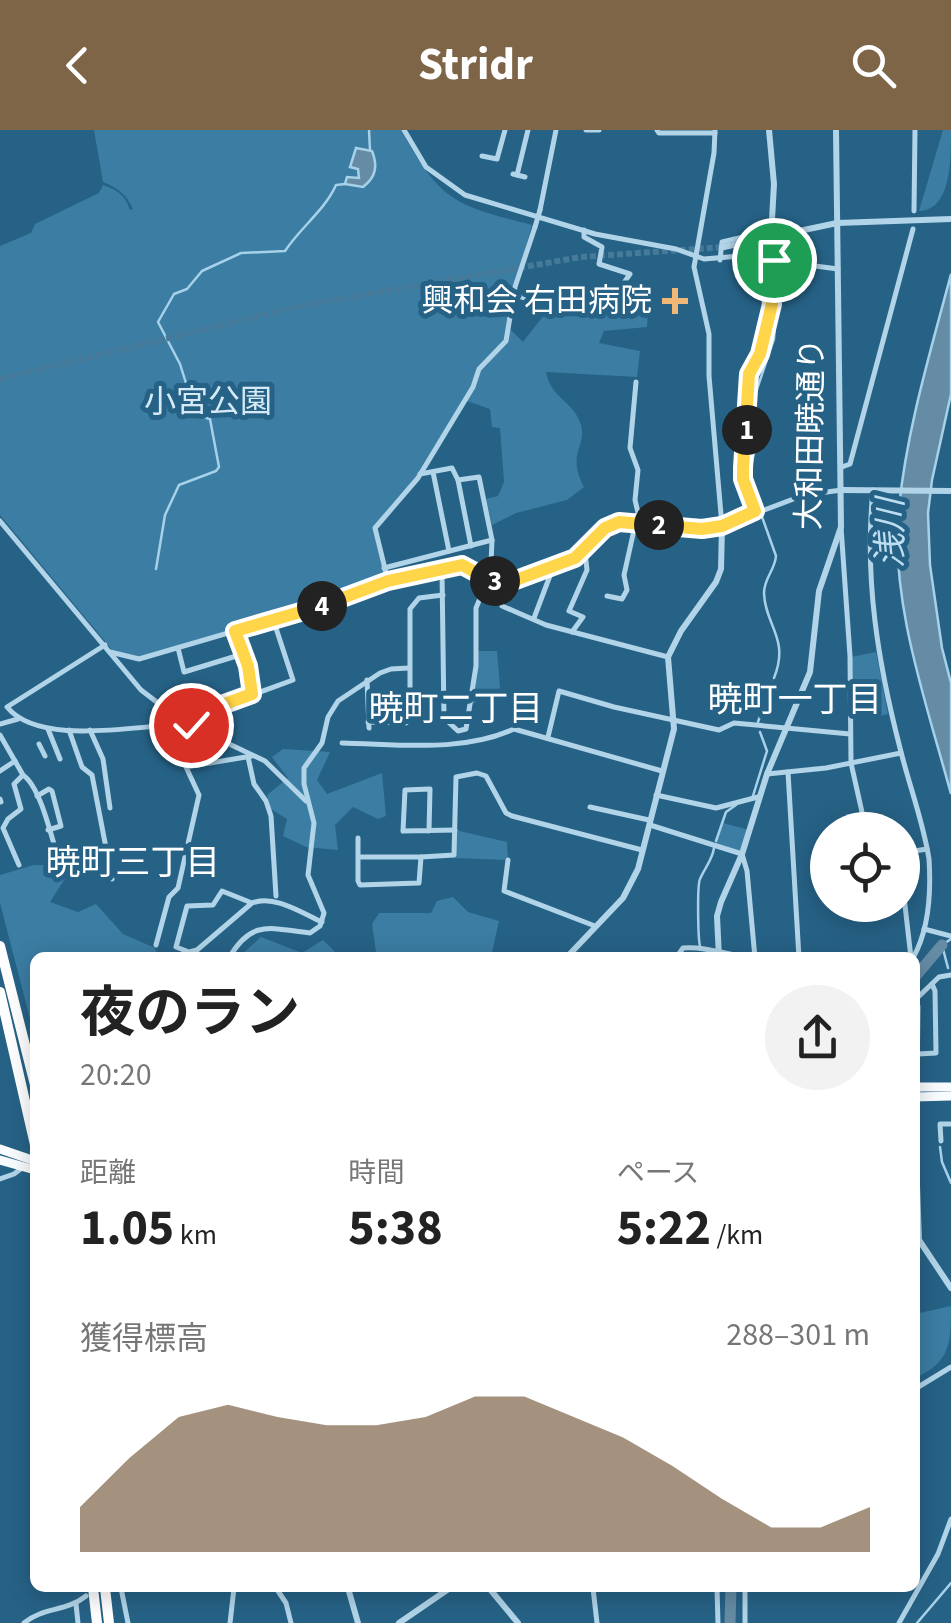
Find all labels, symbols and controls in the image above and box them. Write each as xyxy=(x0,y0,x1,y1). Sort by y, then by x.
text: Stridr xyxy=(418,33,533,97)
icon: back xyxy=(50,38,105,93)
icon: search xyxy=(846,38,901,93)
pin xyxy=(732,218,817,303)
icon: arrive xyxy=(747,233,802,288)
place label: 興和会 右田病院 xyxy=(422,278,652,324)
marker: 興和会 右田病院 xyxy=(662,288,688,314)
street label: 大和田暁通り xyxy=(786,338,836,530)
park label: 小宮公園 xyxy=(144,379,272,425)
pin: 1 xyxy=(722,405,772,455)
text: 1 xyxy=(740,410,754,450)
water label: 浅川 xyxy=(866,494,916,568)
pin: 2 xyxy=(634,500,684,550)
text: 2 xyxy=(652,505,666,545)
pin: 3 xyxy=(470,556,520,606)
text: 3 xyxy=(488,561,502,601)
pin: 4 xyxy=(297,581,347,631)
text: 4 xyxy=(315,586,329,626)
district label: 暁町一丁目 xyxy=(707,675,883,725)
pin xyxy=(149,683,234,768)
district label: 暁町二丁目 xyxy=(368,684,544,734)
icon: check xyxy=(164,698,219,753)
map controls xyxy=(810,812,920,922)
button: locate xyxy=(810,812,920,922)
district label: 暁町三丁目 xyxy=(45,838,221,888)
text: 夜のラン xyxy=(80,975,300,1053)
button: share xyxy=(765,985,870,1090)
text: 20:20 xyxy=(80,1052,152,1098)
text: 距離 xyxy=(80,1153,136,1193)
text: 時間 xyxy=(348,1153,404,1193)
text: ペース xyxy=(617,1153,699,1193)
text: 1.05 xyxy=(80,1193,174,1264)
text: 5:38 xyxy=(348,1193,443,1264)
text: 5:22 xyxy=(617,1193,711,1264)
text: km xyxy=(174,1215,217,1255)
text: /km xyxy=(711,1215,763,1255)
text: 288–301 m xyxy=(726,1312,870,1358)
text: 獲得標高 xyxy=(80,1316,208,1362)

